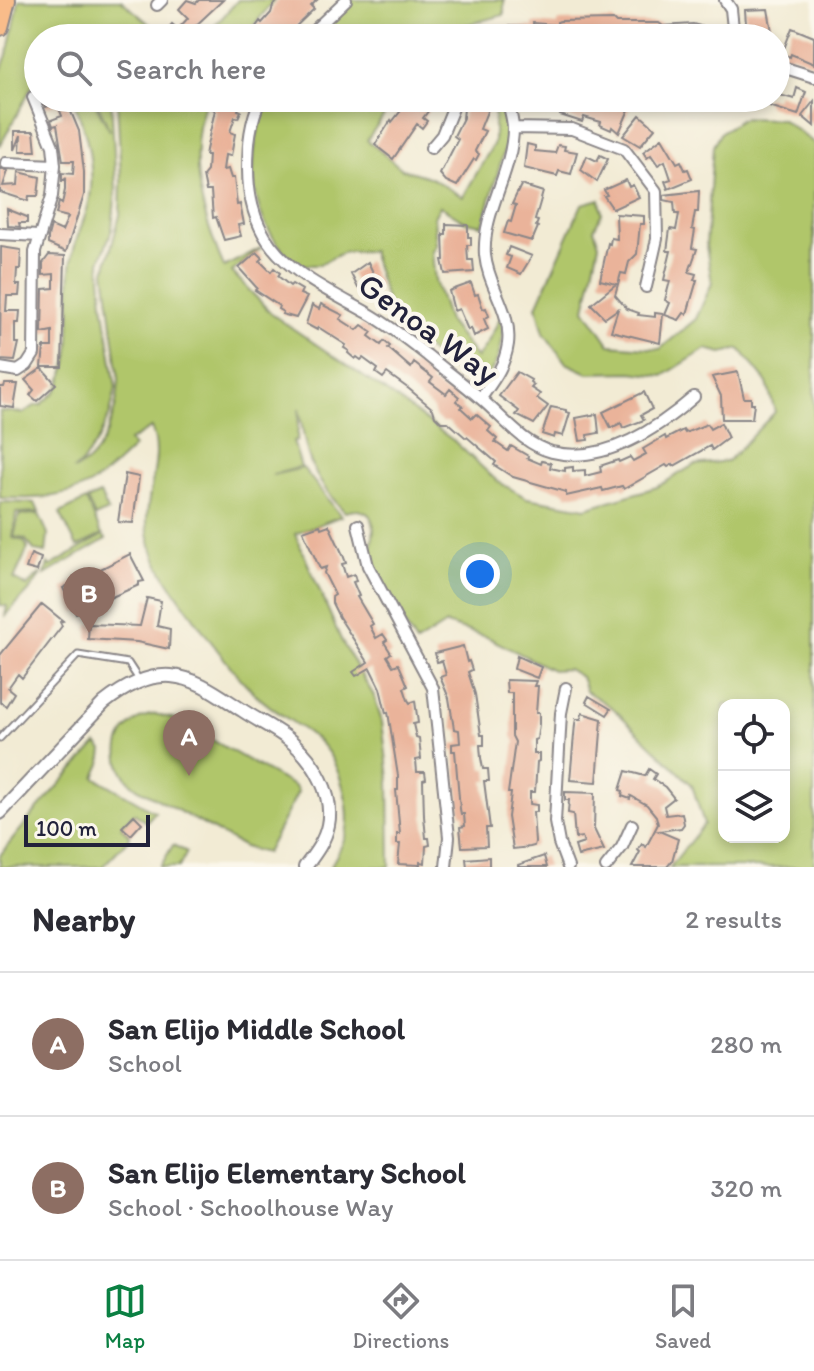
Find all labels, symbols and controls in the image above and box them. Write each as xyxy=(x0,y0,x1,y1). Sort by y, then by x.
search box xyxy=(24,24,790,112)
icon: search xyxy=(52,46,96,90)
text: Search here xyxy=(116,50,266,87)
street label: Genoa Way xyxy=(350,264,507,393)
your location xyxy=(460,554,500,594)
pin: B xyxy=(63,567,115,633)
map controls xyxy=(718,699,790,843)
button: locate xyxy=(718,699,790,771)
pin: A xyxy=(163,710,215,776)
button: layers xyxy=(718,771,790,843)
scale bar xyxy=(24,811,150,847)
text: 100 m xyxy=(36,815,97,842)
text: Nearby xyxy=(32,899,135,940)
text: 2 results xyxy=(685,903,782,935)
text: San Elijo Middle School xyxy=(108,1010,405,1047)
text: A xyxy=(50,1028,66,1060)
text: 280 m xyxy=(710,1028,782,1060)
text: School xyxy=(108,1047,182,1079)
text: San Elijo Elementary School xyxy=(108,1154,466,1191)
text: B xyxy=(50,1172,66,1204)
text: 320 m xyxy=(710,1172,782,1204)
text: School · Schoolhouse Way xyxy=(108,1191,393,1223)
tab: Map xyxy=(103,1279,147,1354)
tab: Directions xyxy=(353,1279,449,1354)
tab: Saved xyxy=(655,1279,711,1354)

